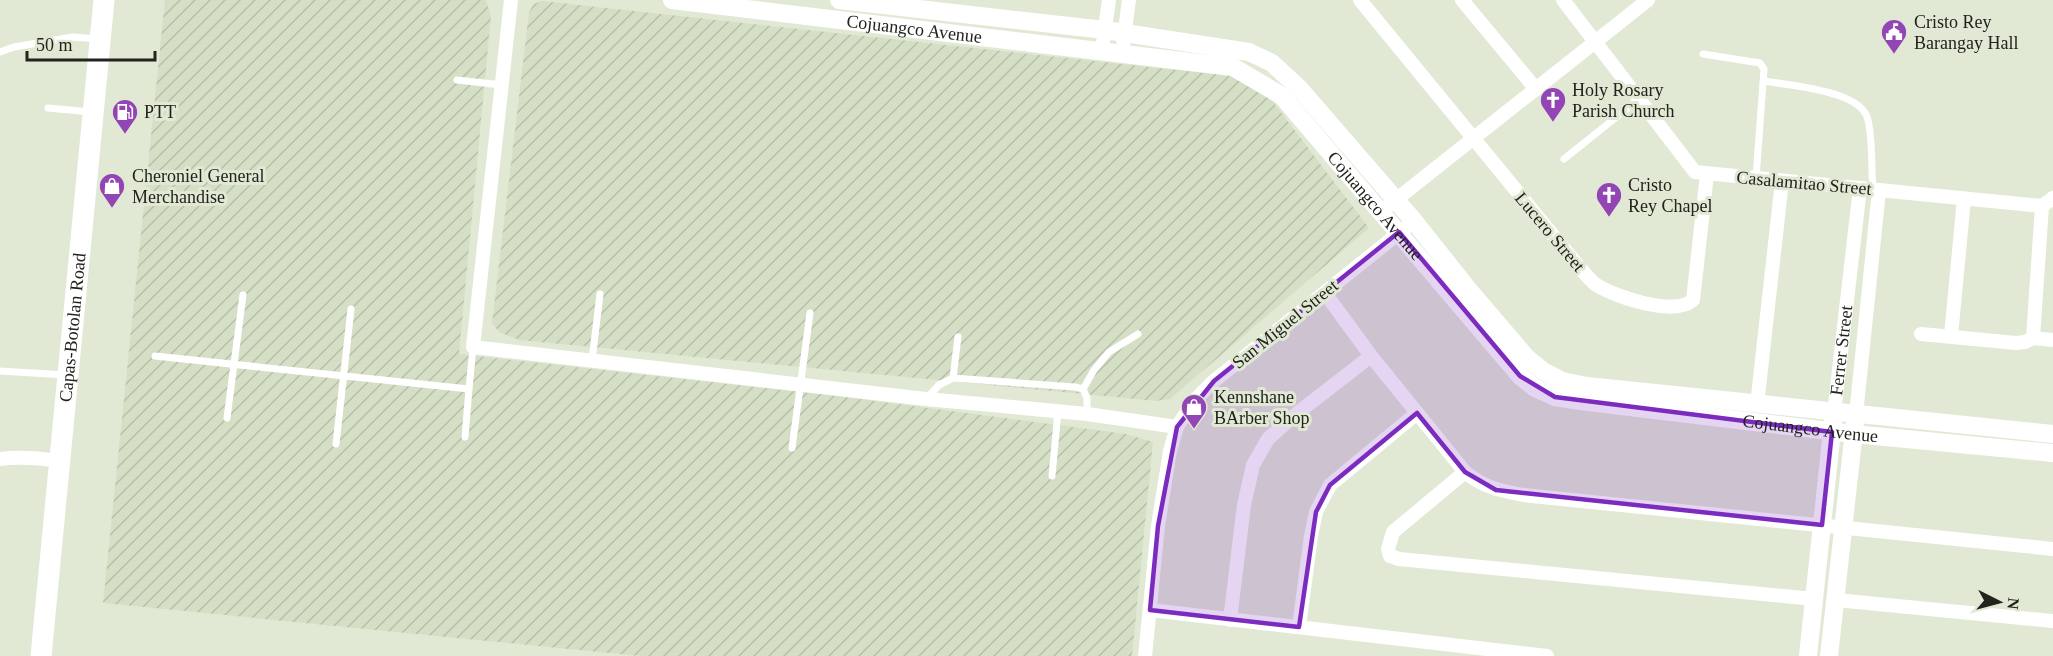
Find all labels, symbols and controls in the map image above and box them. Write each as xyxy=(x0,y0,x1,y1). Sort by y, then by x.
street label: Cojuangco Avenue xyxy=(845,11,983,47)
place label: Cristo Rey Barangay Hall xyxy=(1914,12,2018,53)
public building icon: Cristo Rey Barangay Hall xyxy=(1879,17,1909,55)
scale bar xyxy=(27,24,154,62)
text: 50 m xyxy=(36,35,73,55)
place label: Holy Rosary Parish Church xyxy=(1572,80,1675,121)
church icon: Holy Rosary Parish Church xyxy=(1538,85,1568,123)
fuel station icon: PTT xyxy=(110,97,140,135)
place label: PTT xyxy=(144,102,176,122)
street label: Cojuangco Avenue xyxy=(1324,147,1427,264)
place label: Cheroniel General Merchandise xyxy=(132,166,264,207)
street label: Casalamitao Street xyxy=(1736,167,1872,199)
shop icon: Cheroniel General Merchandise xyxy=(97,171,127,209)
place label: Cristo Rey Chapel xyxy=(1628,175,1712,216)
church icon: Cristo Rey Chapel xyxy=(1594,180,1624,218)
street label: Lucero Street xyxy=(1511,188,1589,276)
street label: Capas-Botolan Road xyxy=(55,252,90,403)
street label: San Miguel Street xyxy=(1228,275,1342,373)
street label: Ferrer Street xyxy=(1826,304,1856,397)
place label: Kennshane BArber Shop xyxy=(1214,387,1310,428)
shop icon: Kennshane BArber Shop xyxy=(1179,392,1209,430)
street label: Cojuangco Avenue xyxy=(1742,411,1879,446)
north arrow xyxy=(1969,572,2029,632)
text: N xyxy=(2004,597,2022,611)

